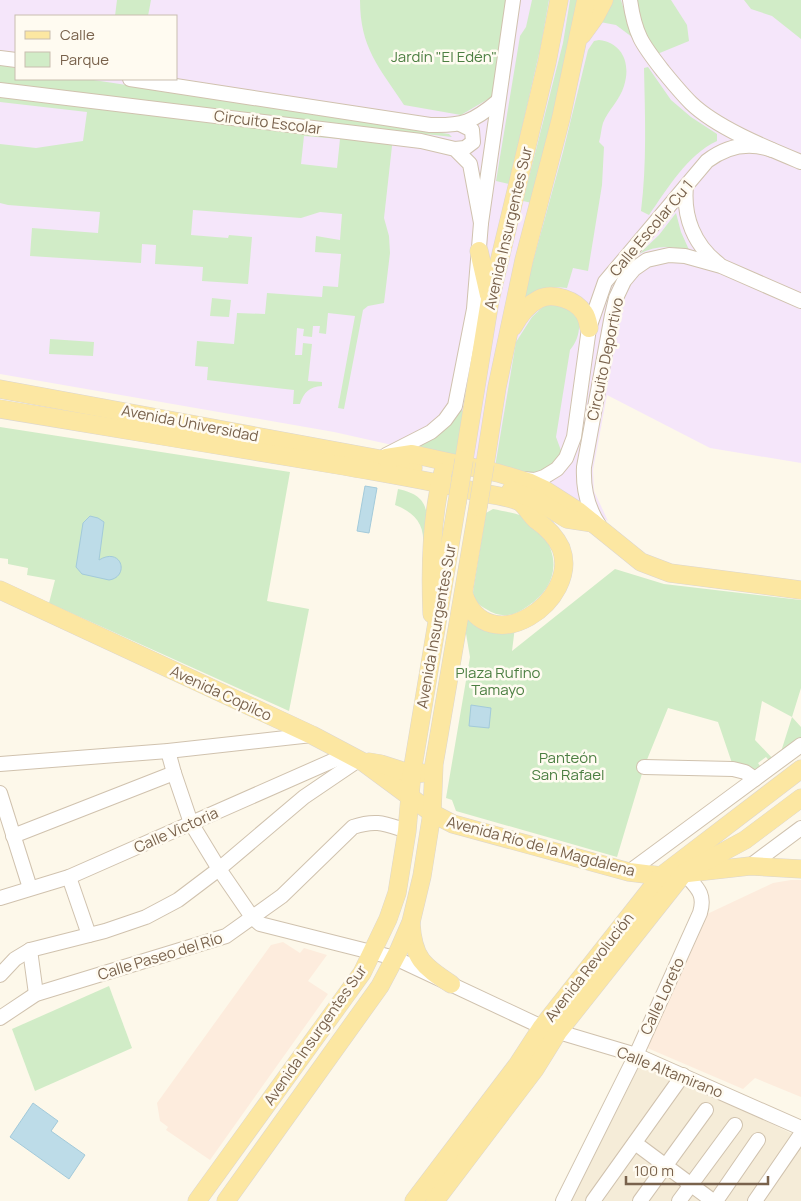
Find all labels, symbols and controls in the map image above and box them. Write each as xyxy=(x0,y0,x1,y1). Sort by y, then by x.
legend xyxy=(15,15,178,80)
text: Calle xyxy=(60,24,95,45)
park label: Jardín "El Edén" xyxy=(391,46,497,67)
text: Parque xyxy=(60,49,109,70)
street label: Circuito Escolar xyxy=(213,105,324,139)
street label: Avenida Insurgentes Sur xyxy=(479,144,537,312)
street label: Calle Escolar Cu 1 xyxy=(604,175,698,281)
street label: Circuito Deportivo xyxy=(582,295,628,422)
street label: Avenida Universidad xyxy=(120,399,260,447)
street label: Avenida Insurgentes Sur xyxy=(411,541,461,710)
street label: Avenida Copilco xyxy=(167,660,275,726)
park label: Plaza Rufino Tamayo xyxy=(456,662,541,700)
park label: Panteón San Rafael xyxy=(532,747,604,785)
street label: Calle Victoria xyxy=(131,802,221,858)
street label: Avenida Río de la Magdalena xyxy=(445,811,637,881)
street label: Avenida Revolución xyxy=(540,908,638,1026)
street label: Calle Paseo del Río xyxy=(95,927,225,985)
street label: Calle Loreto xyxy=(635,954,689,1038)
street label: Avenida Insurgentes Sur xyxy=(259,960,372,1109)
street label: Calle Altamirano xyxy=(614,1041,726,1103)
scale bar xyxy=(626,1154,768,1186)
text: 100 m xyxy=(634,1160,674,1181)

